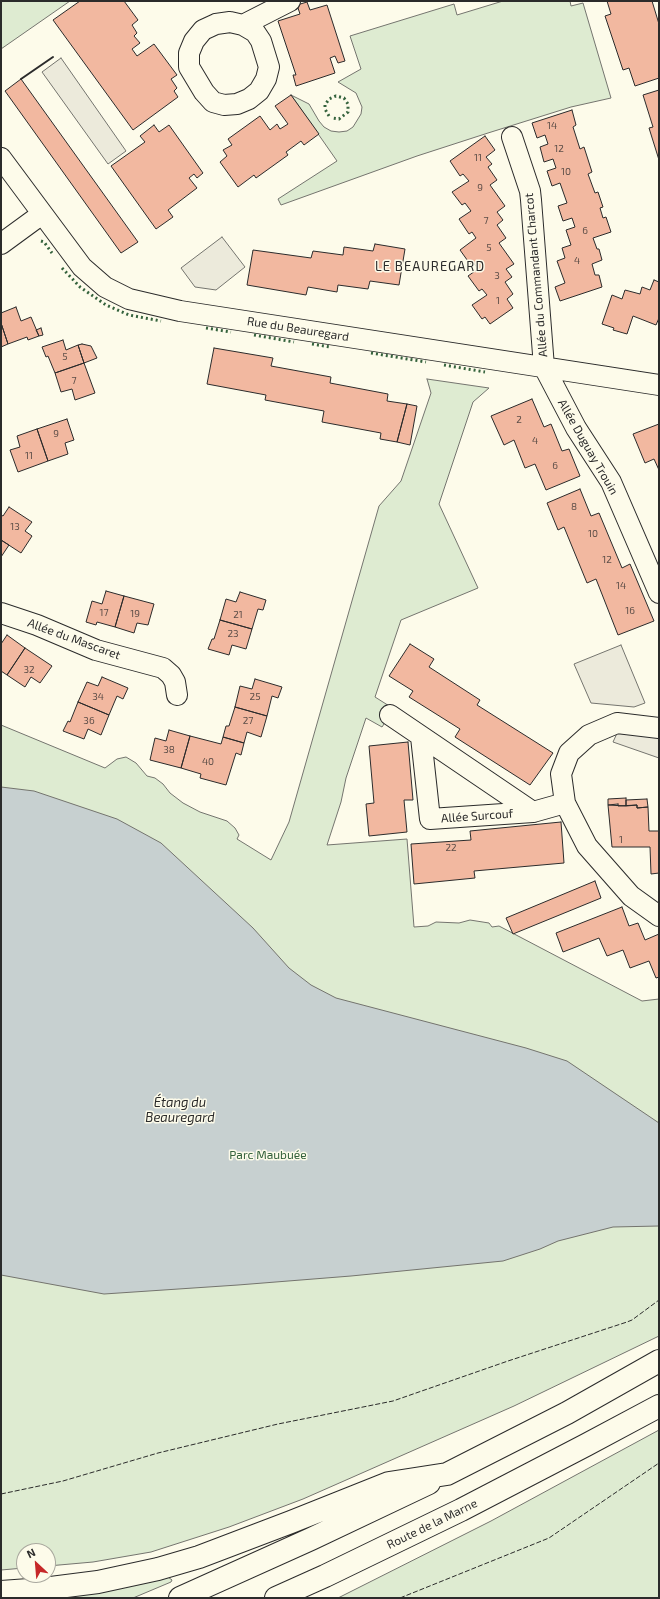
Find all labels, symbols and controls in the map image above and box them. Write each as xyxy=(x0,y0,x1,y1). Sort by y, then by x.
house number: 14 xyxy=(547,120,557,132)
house number: 12 xyxy=(554,143,564,155)
house number: 11 xyxy=(474,152,482,164)
house number: 10 xyxy=(561,166,571,178)
house number: 9 xyxy=(477,182,483,194)
street label: Allée du Commandant Charcot xyxy=(522,192,550,358)
house number: 7 xyxy=(483,215,489,227)
house number: 6 xyxy=(582,225,588,237)
house number: 5 xyxy=(486,242,492,254)
house number: 4 xyxy=(574,255,580,267)
district label: LE BEAUREGARD xyxy=(375,259,485,275)
house number: 3 xyxy=(494,270,500,282)
house number: 1 xyxy=(496,295,500,307)
street label: Rue du Beauregard xyxy=(246,314,350,344)
house number: 5 xyxy=(62,351,68,363)
house number: 7 xyxy=(71,375,77,387)
street label: Allée Duguay Trouin xyxy=(555,397,621,497)
house number: 2 xyxy=(516,414,522,426)
house number: 9 xyxy=(53,428,59,440)
house number: 4 xyxy=(532,435,538,447)
house number: 11 xyxy=(25,450,33,462)
house number: 6 xyxy=(552,460,558,472)
house number: 8 xyxy=(571,501,577,513)
house number: 13 xyxy=(10,521,20,533)
house number: 10 xyxy=(588,528,598,540)
house number: 12 xyxy=(602,554,612,566)
house number: 14 xyxy=(616,580,626,592)
house number: 16 xyxy=(625,605,635,617)
house number: 17 xyxy=(99,607,109,619)
house number: 19 xyxy=(130,608,140,620)
house number: 21 xyxy=(233,609,243,621)
street label: Allée du Mascaret xyxy=(26,615,122,663)
house number: 23 xyxy=(227,628,239,640)
house number: 32 xyxy=(23,664,35,676)
house number: 34 xyxy=(92,691,104,703)
house number: 25 xyxy=(250,691,260,703)
house number: 36 xyxy=(83,715,95,727)
house number: 27 xyxy=(243,715,253,727)
house number: 38 xyxy=(163,744,175,756)
house number: 40 xyxy=(202,756,214,768)
street label: Allée Surcouf xyxy=(440,806,514,826)
house number: 1 xyxy=(619,834,623,846)
house number: 22 xyxy=(445,842,457,854)
water label: Étang du Beauregard xyxy=(145,1095,215,1126)
park label: Parc Maubuée xyxy=(229,1148,307,1162)
street label: Route de la Marne xyxy=(384,1496,480,1552)
north arrow xyxy=(16,1543,56,1583)
text: N xyxy=(25,1545,37,1560)

